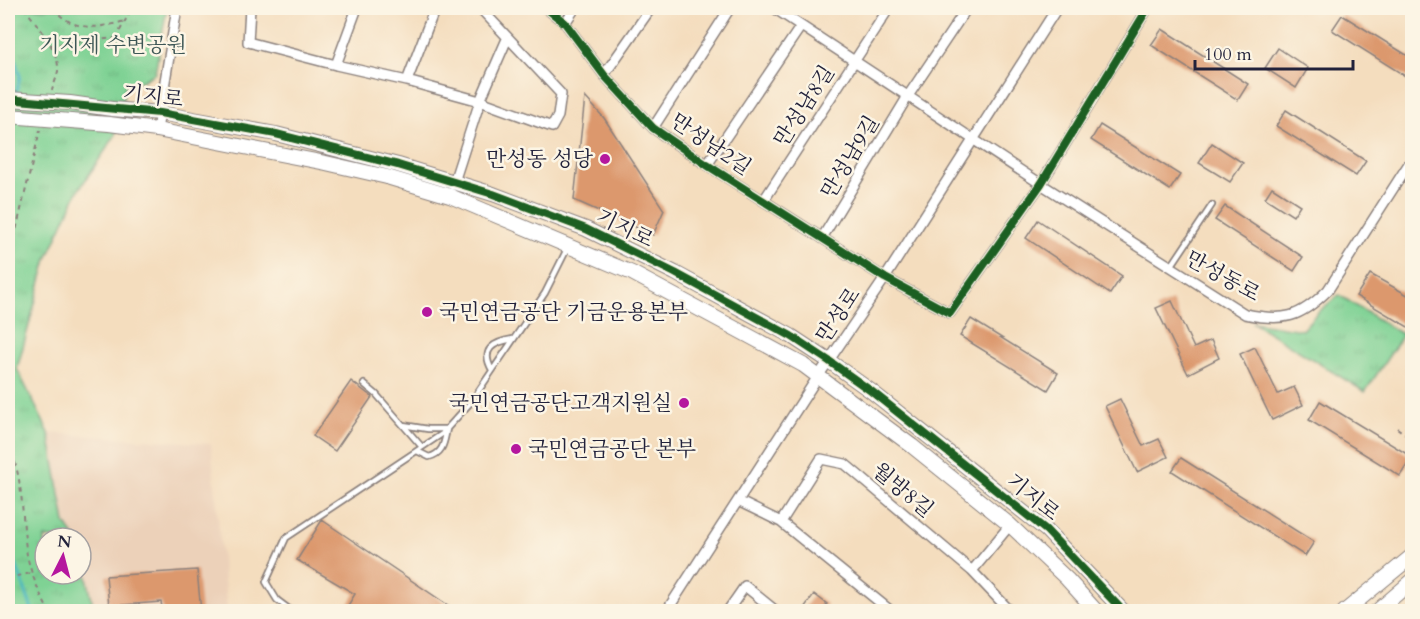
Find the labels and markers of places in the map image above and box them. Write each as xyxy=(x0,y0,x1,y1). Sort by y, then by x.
place label: 만성동 성당 xyxy=(486,145,594,174)
marker: 만성동 성당 xyxy=(598,152,612,166)
place label: 국민연금공단 기금운용본부 xyxy=(439,298,688,327)
marker: 국민연금공단 기금운용본부 xyxy=(420,305,434,319)
place label: 국민연금공단고객지원실 xyxy=(449,389,672,418)
marker: 국민연금공단고객지원실 xyxy=(677,396,691,410)
place label: 국민연금공단 본부 xyxy=(528,435,696,464)
marker: 국민연금공단 본부 xyxy=(509,442,523,456)

